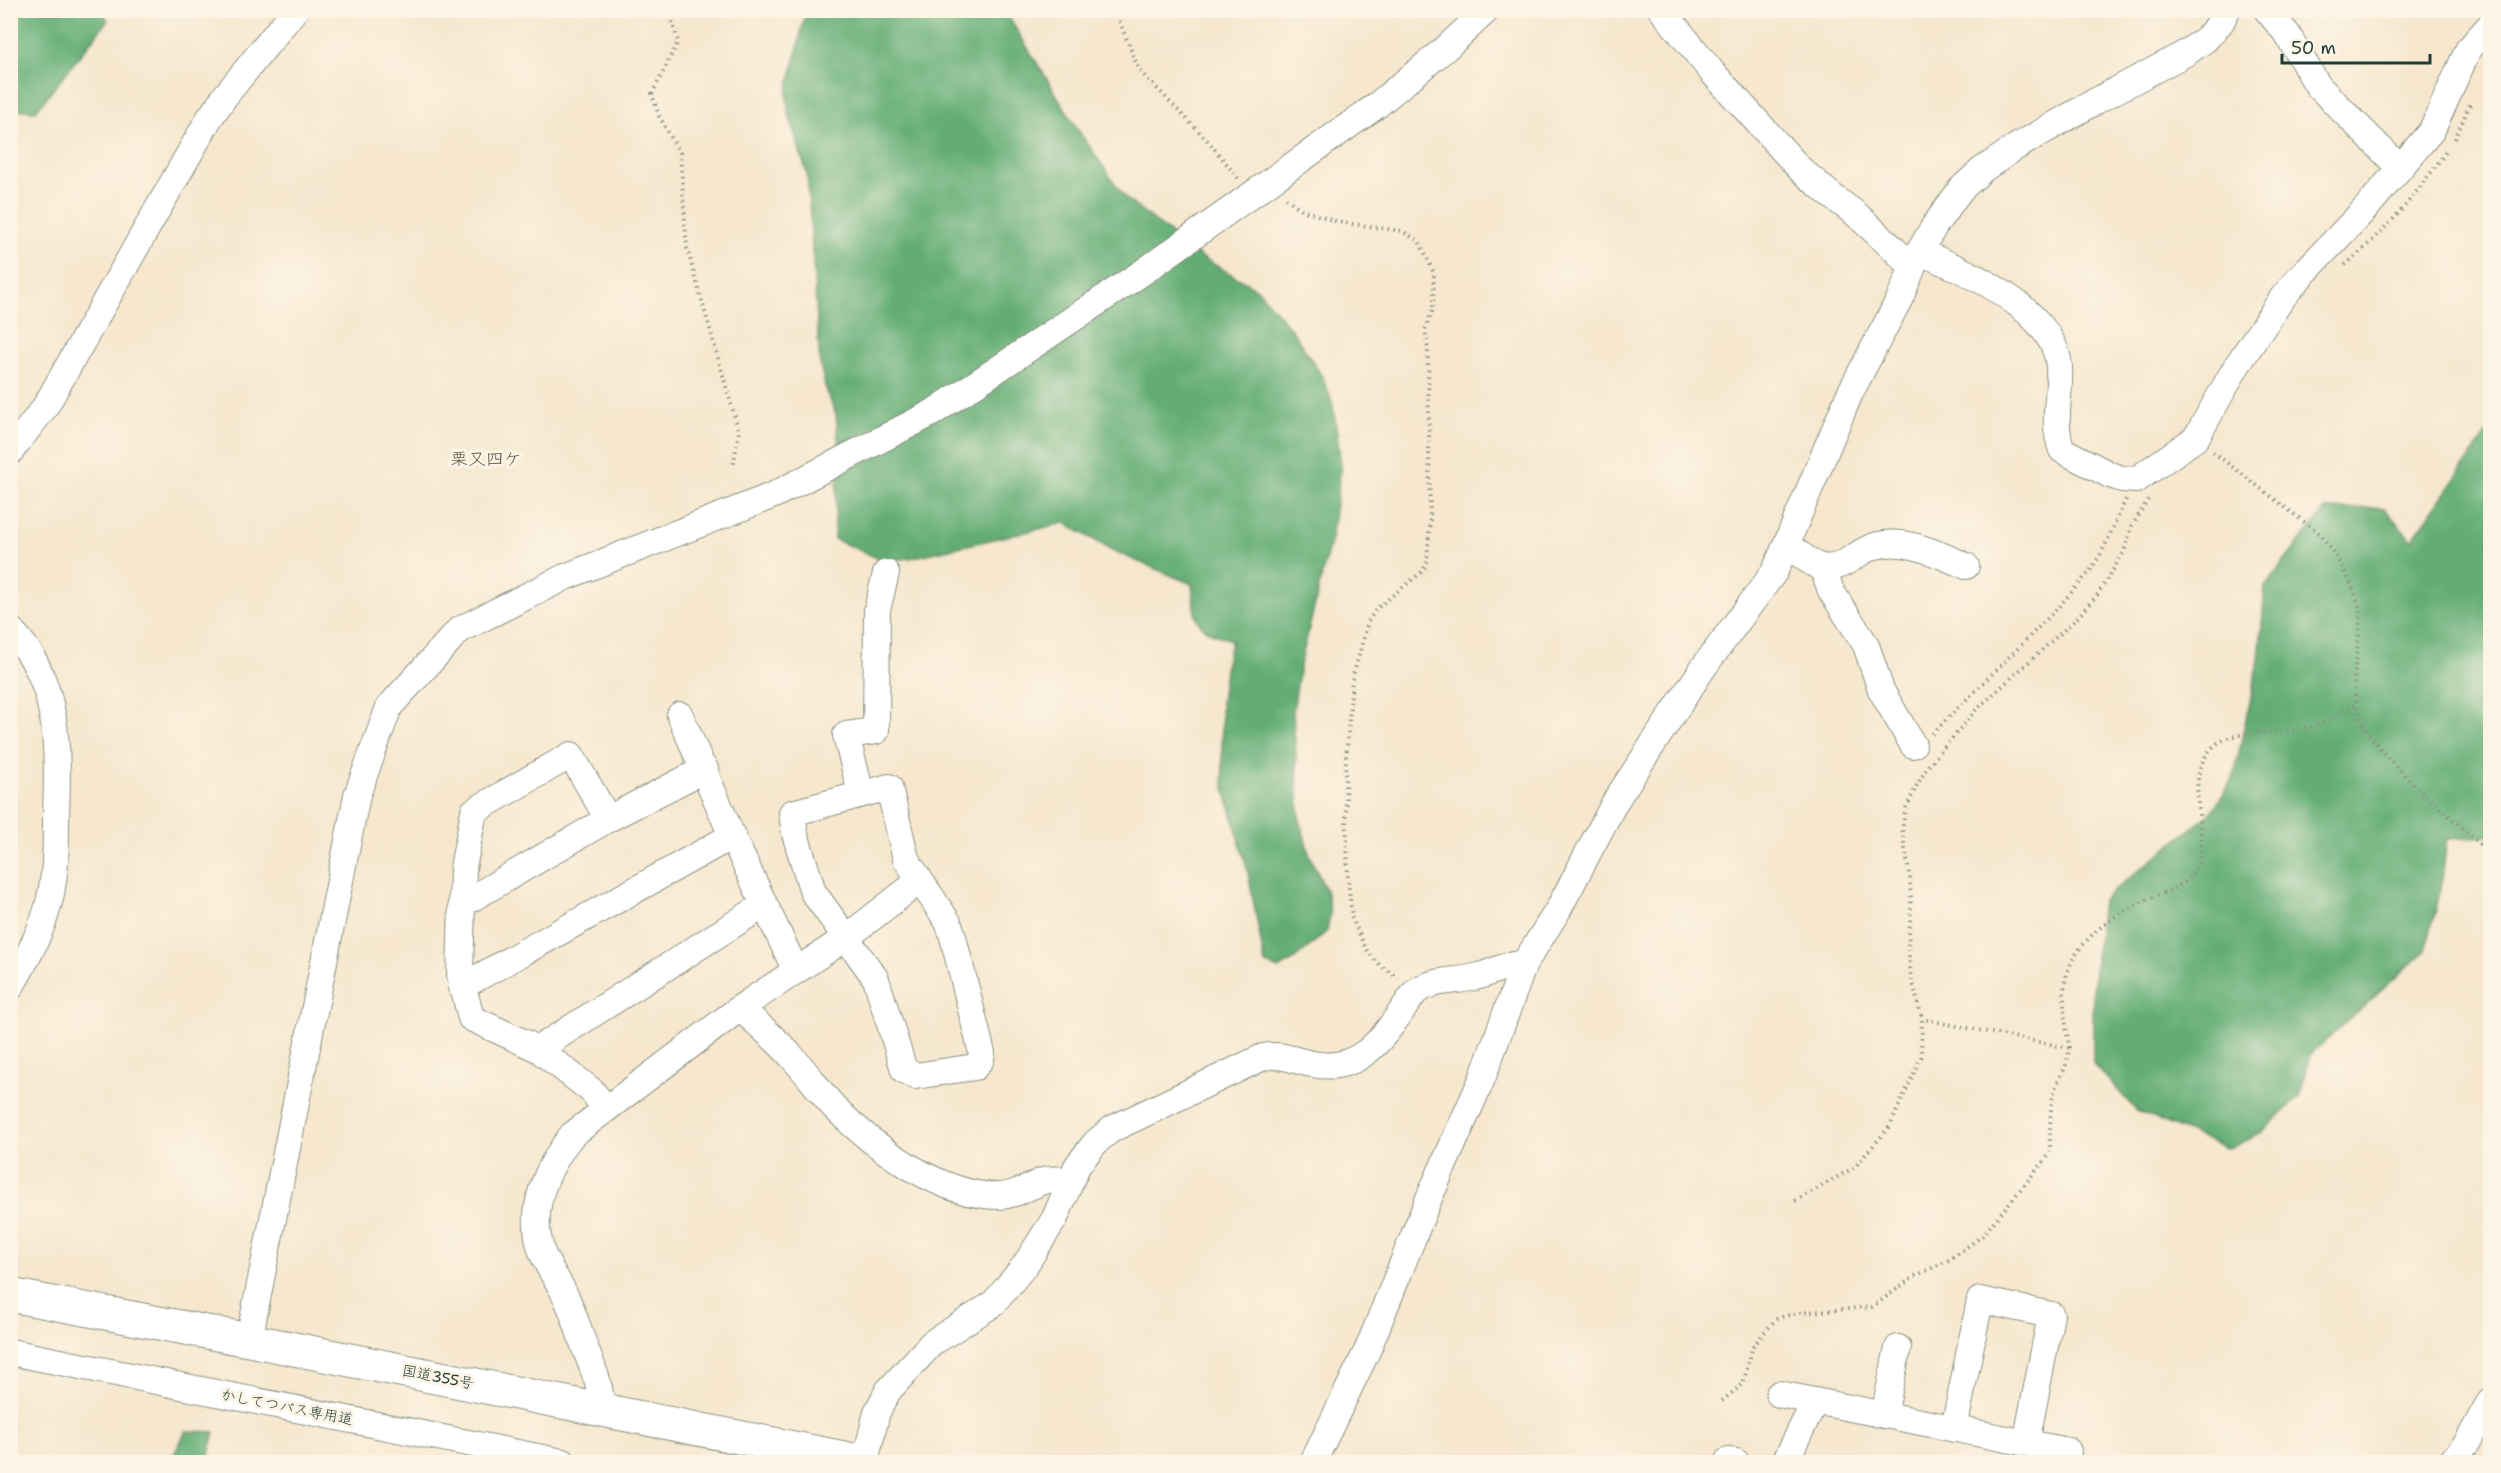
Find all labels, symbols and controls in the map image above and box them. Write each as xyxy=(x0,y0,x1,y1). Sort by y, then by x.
scale bar xyxy=(2282,27,2430,65)
text: 50 m xyxy=(2291,36,2336,60)
district label: 栗又四ケ xyxy=(450,447,522,471)
street label: 国道355号 xyxy=(400,1360,476,1394)
street label: かしてつバス専用道 xyxy=(219,1384,355,1430)

